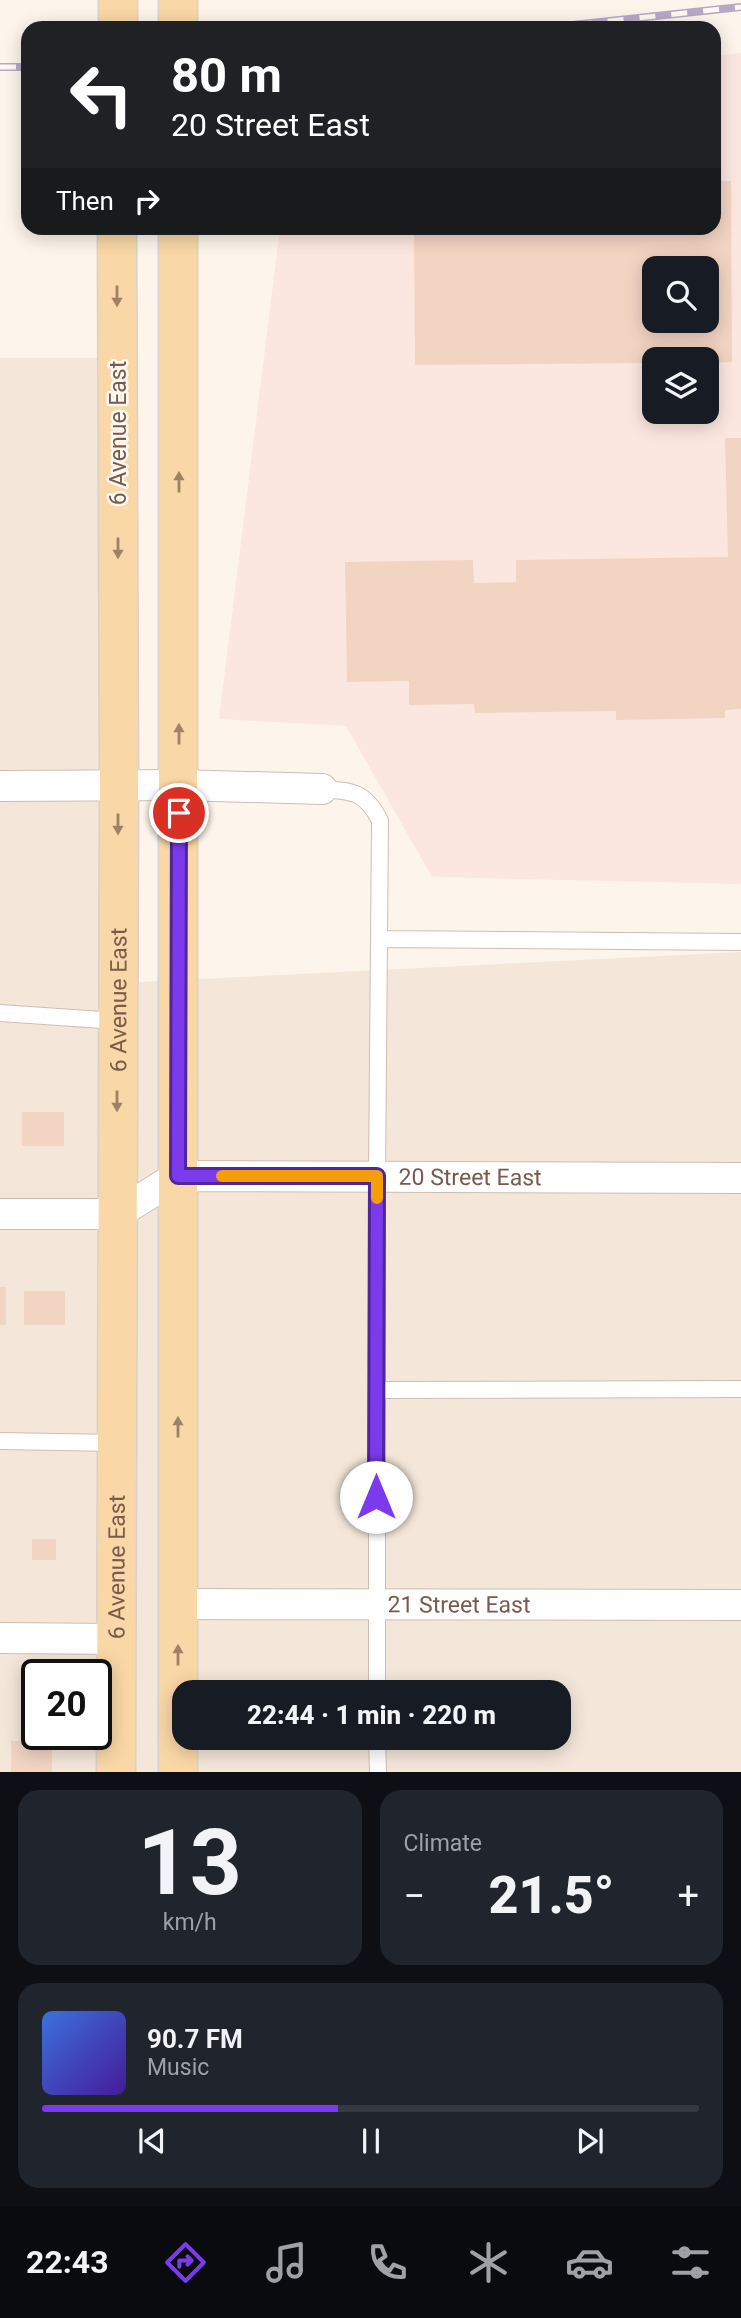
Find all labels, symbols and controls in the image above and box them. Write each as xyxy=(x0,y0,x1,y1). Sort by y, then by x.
text: 80 m xyxy=(171,47,282,104)
icon: left xyxy=(56,49,147,140)
text: 20 Street East xyxy=(171,106,370,144)
icon: right xyxy=(128,182,166,220)
text: Then xyxy=(56,186,114,216)
map controls xyxy=(642,256,719,424)
button: search xyxy=(642,256,719,333)
one-way arrow xyxy=(111,285,123,307)
button: layers xyxy=(642,347,719,424)
street label: 6 Avenue East xyxy=(105,361,132,505)
one-way arrow xyxy=(173,471,185,493)
one-way arrow xyxy=(112,537,124,559)
one-way arrow xyxy=(173,723,185,745)
pin xyxy=(149,783,209,843)
icon: arrive xyxy=(160,794,198,832)
one-way arrow xyxy=(113,813,124,835)
street label: 6 Avenue East xyxy=(105,928,132,1072)
one-way arrow xyxy=(111,1090,123,1112)
street label: 20 Street East xyxy=(399,1163,542,1191)
one-way arrow xyxy=(172,1416,184,1438)
position arrow xyxy=(339,1460,413,1534)
street label: 6 Avenue East xyxy=(103,1495,130,1639)
street label: 21 Street East xyxy=(387,1591,531,1618)
one-way arrow xyxy=(172,1644,184,1666)
speed limit sign: 20 xyxy=(21,1659,112,1750)
text: 22:44 · 1 min · 220 m xyxy=(247,1700,496,1730)
text: 13 xyxy=(138,1810,242,1916)
text: Climate xyxy=(404,1830,482,1857)
text: 21.5° xyxy=(488,1865,614,1926)
text: − xyxy=(404,1874,425,1918)
text: + xyxy=(677,1874,699,1918)
text: km/h xyxy=(163,1909,217,1936)
text: 90.7 FM xyxy=(147,2024,243,2054)
text: Music xyxy=(147,2054,209,2081)
icon: previous xyxy=(133,2122,171,2160)
icon: pause xyxy=(352,2122,390,2160)
icon: next xyxy=(571,2122,609,2160)
icon: directions xyxy=(161,2238,210,2287)
icon: music xyxy=(262,2238,311,2287)
icon: phone xyxy=(363,2238,412,2287)
icon: climate xyxy=(464,2238,513,2287)
icon: car xyxy=(565,2238,614,2287)
icon: filters xyxy=(666,2238,715,2287)
text: 22:43 xyxy=(26,2243,108,2281)

